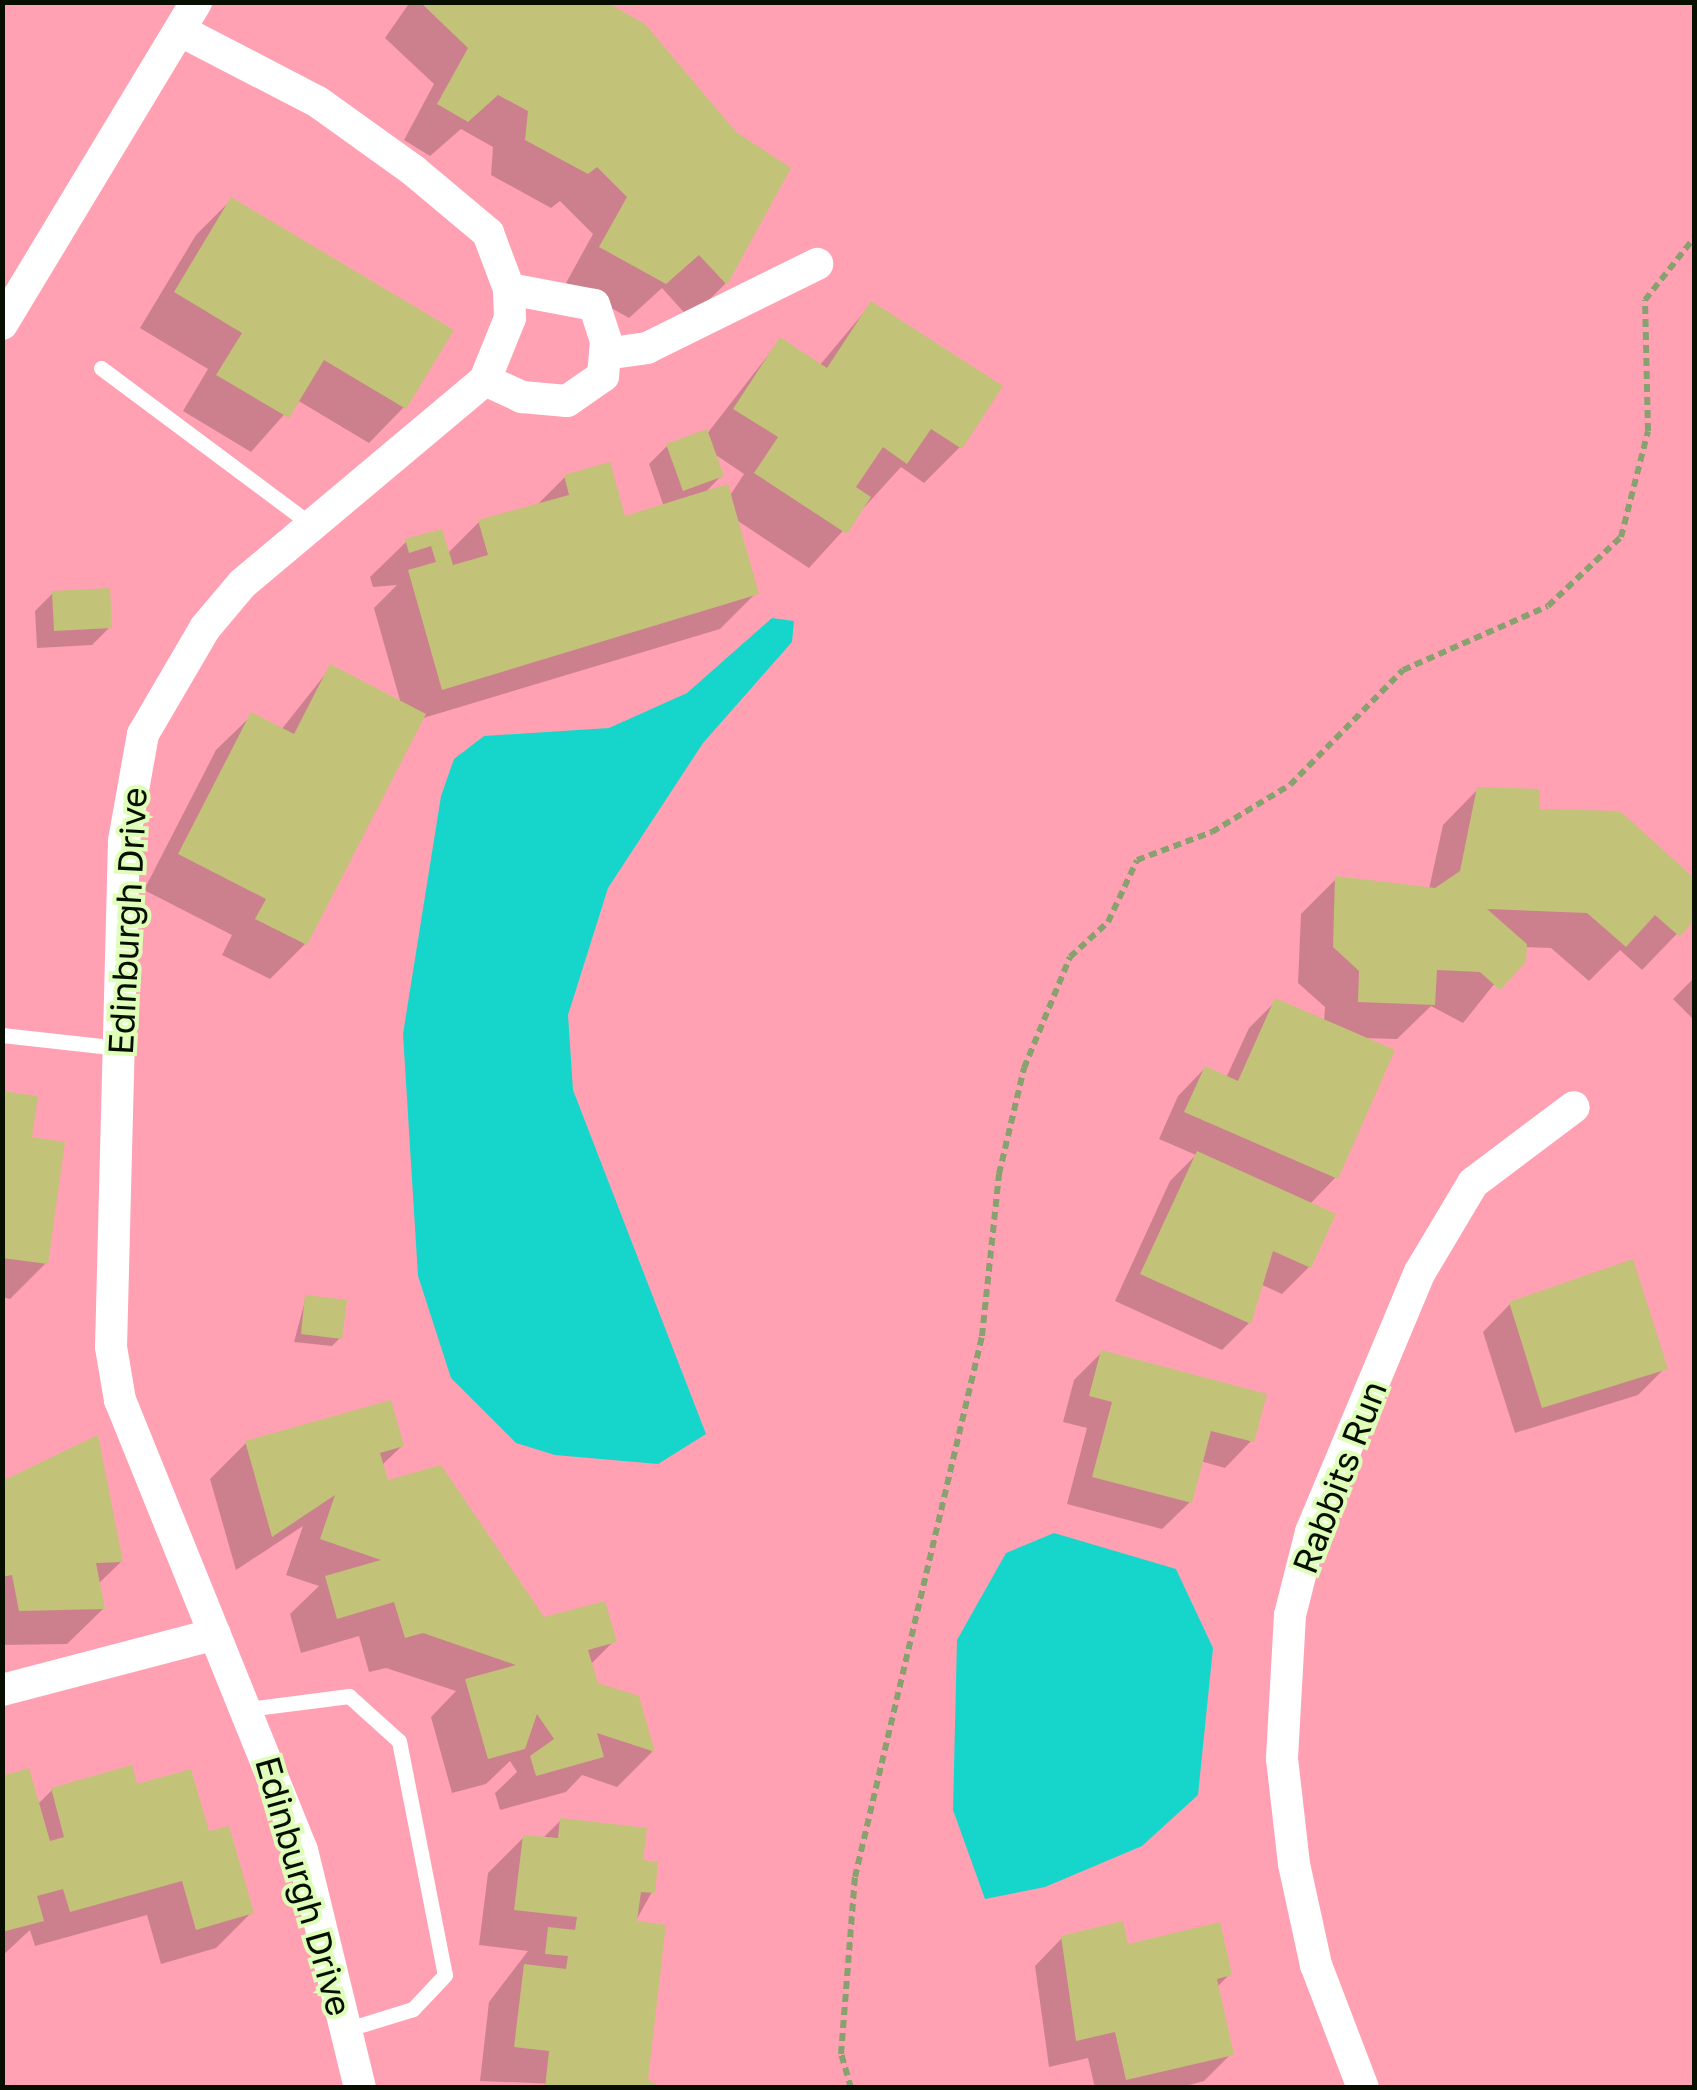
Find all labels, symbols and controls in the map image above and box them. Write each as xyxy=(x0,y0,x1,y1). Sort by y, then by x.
street label: Edinburgh Drive xyxy=(99,786,155,1056)
street label: Rabbits Run xyxy=(1283,1375,1395,1579)
street label: Edinburgh Drive xyxy=(247,1751,361,2021)

